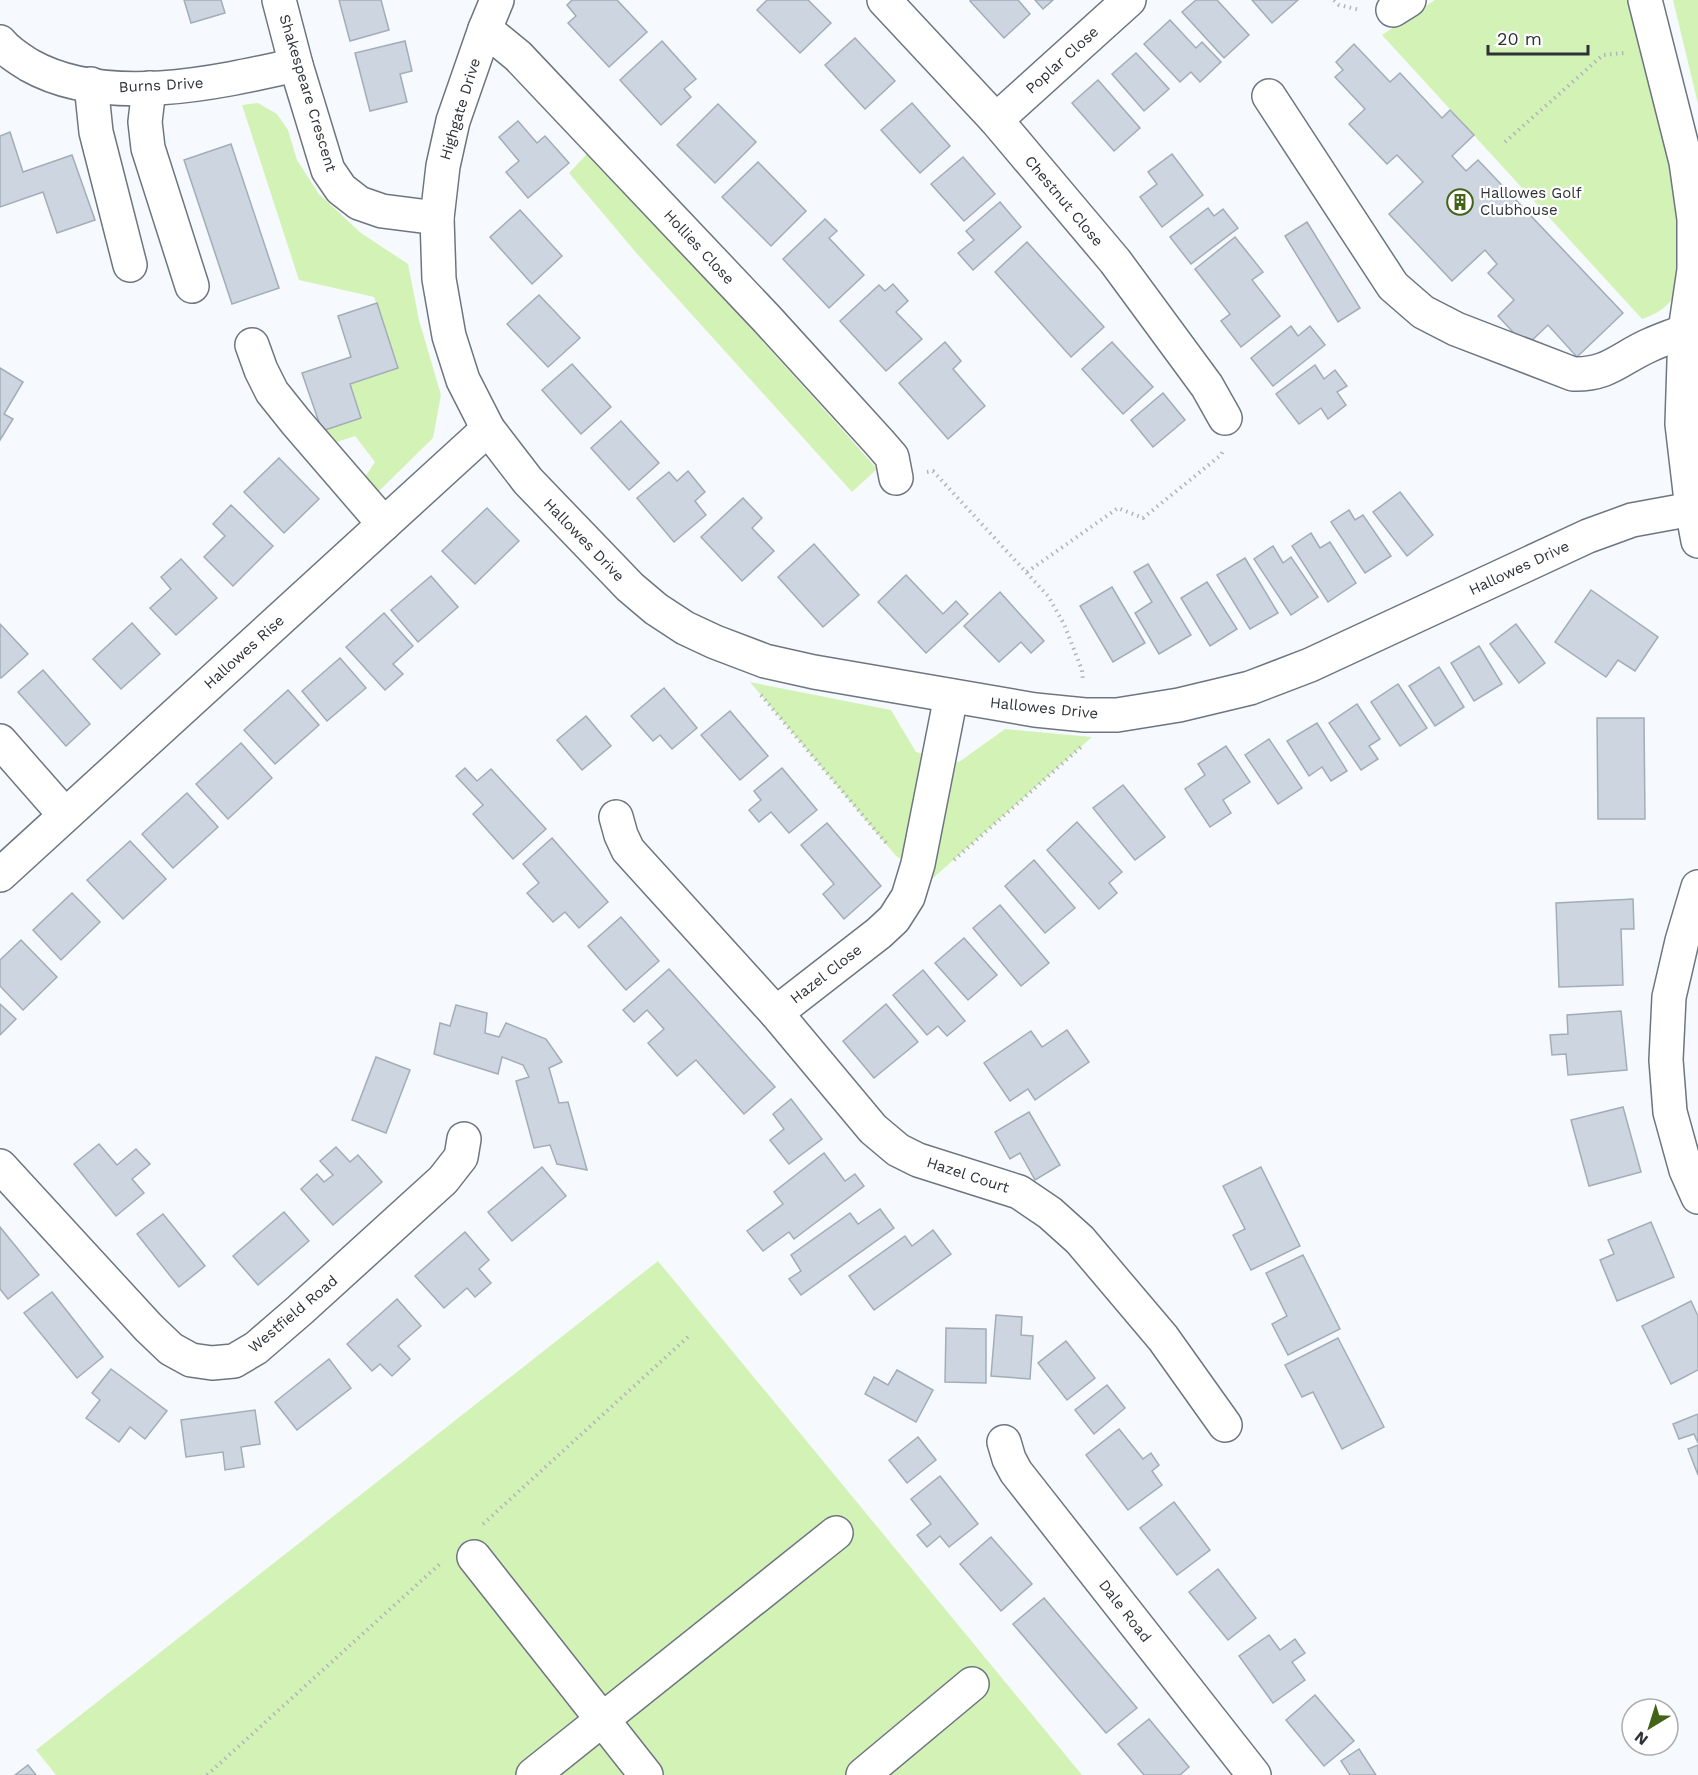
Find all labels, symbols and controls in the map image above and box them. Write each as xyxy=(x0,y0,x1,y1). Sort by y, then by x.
street label: Shakespeare Crescent xyxy=(275,12,341,175)
scale bar xyxy=(1488,18,1588,56)
street label: Poplar Close xyxy=(1022,23,1102,97)
text: 20 m xyxy=(1497,28,1542,49)
street label: Highgate Drive xyxy=(436,56,484,162)
street label: Burns Drive xyxy=(118,74,204,96)
street label: Chestnut Close xyxy=(1021,152,1107,250)
place label: Hallowes Golf Clubhouse xyxy=(1480,184,1582,219)
building icon: Hallowes Golf Clubhouse xyxy=(1445,187,1475,217)
street label: Hollies Close xyxy=(660,206,738,288)
street label: Hallowes Drive xyxy=(540,495,628,585)
street label: Hallowes Drive xyxy=(1466,537,1572,599)
street label: Hallowes Rise xyxy=(200,611,288,693)
street label: Hallowes Drive xyxy=(989,693,1099,723)
street label: Hazel Close xyxy=(787,941,865,1007)
street label: Hazel Court xyxy=(924,1153,1012,1197)
street label: Westfield Road xyxy=(245,1272,341,1356)
street label: Dale Road xyxy=(1095,1576,1155,1646)
north arrow xyxy=(1620,1697,1680,1757)
text: N xyxy=(1631,1727,1652,1750)

